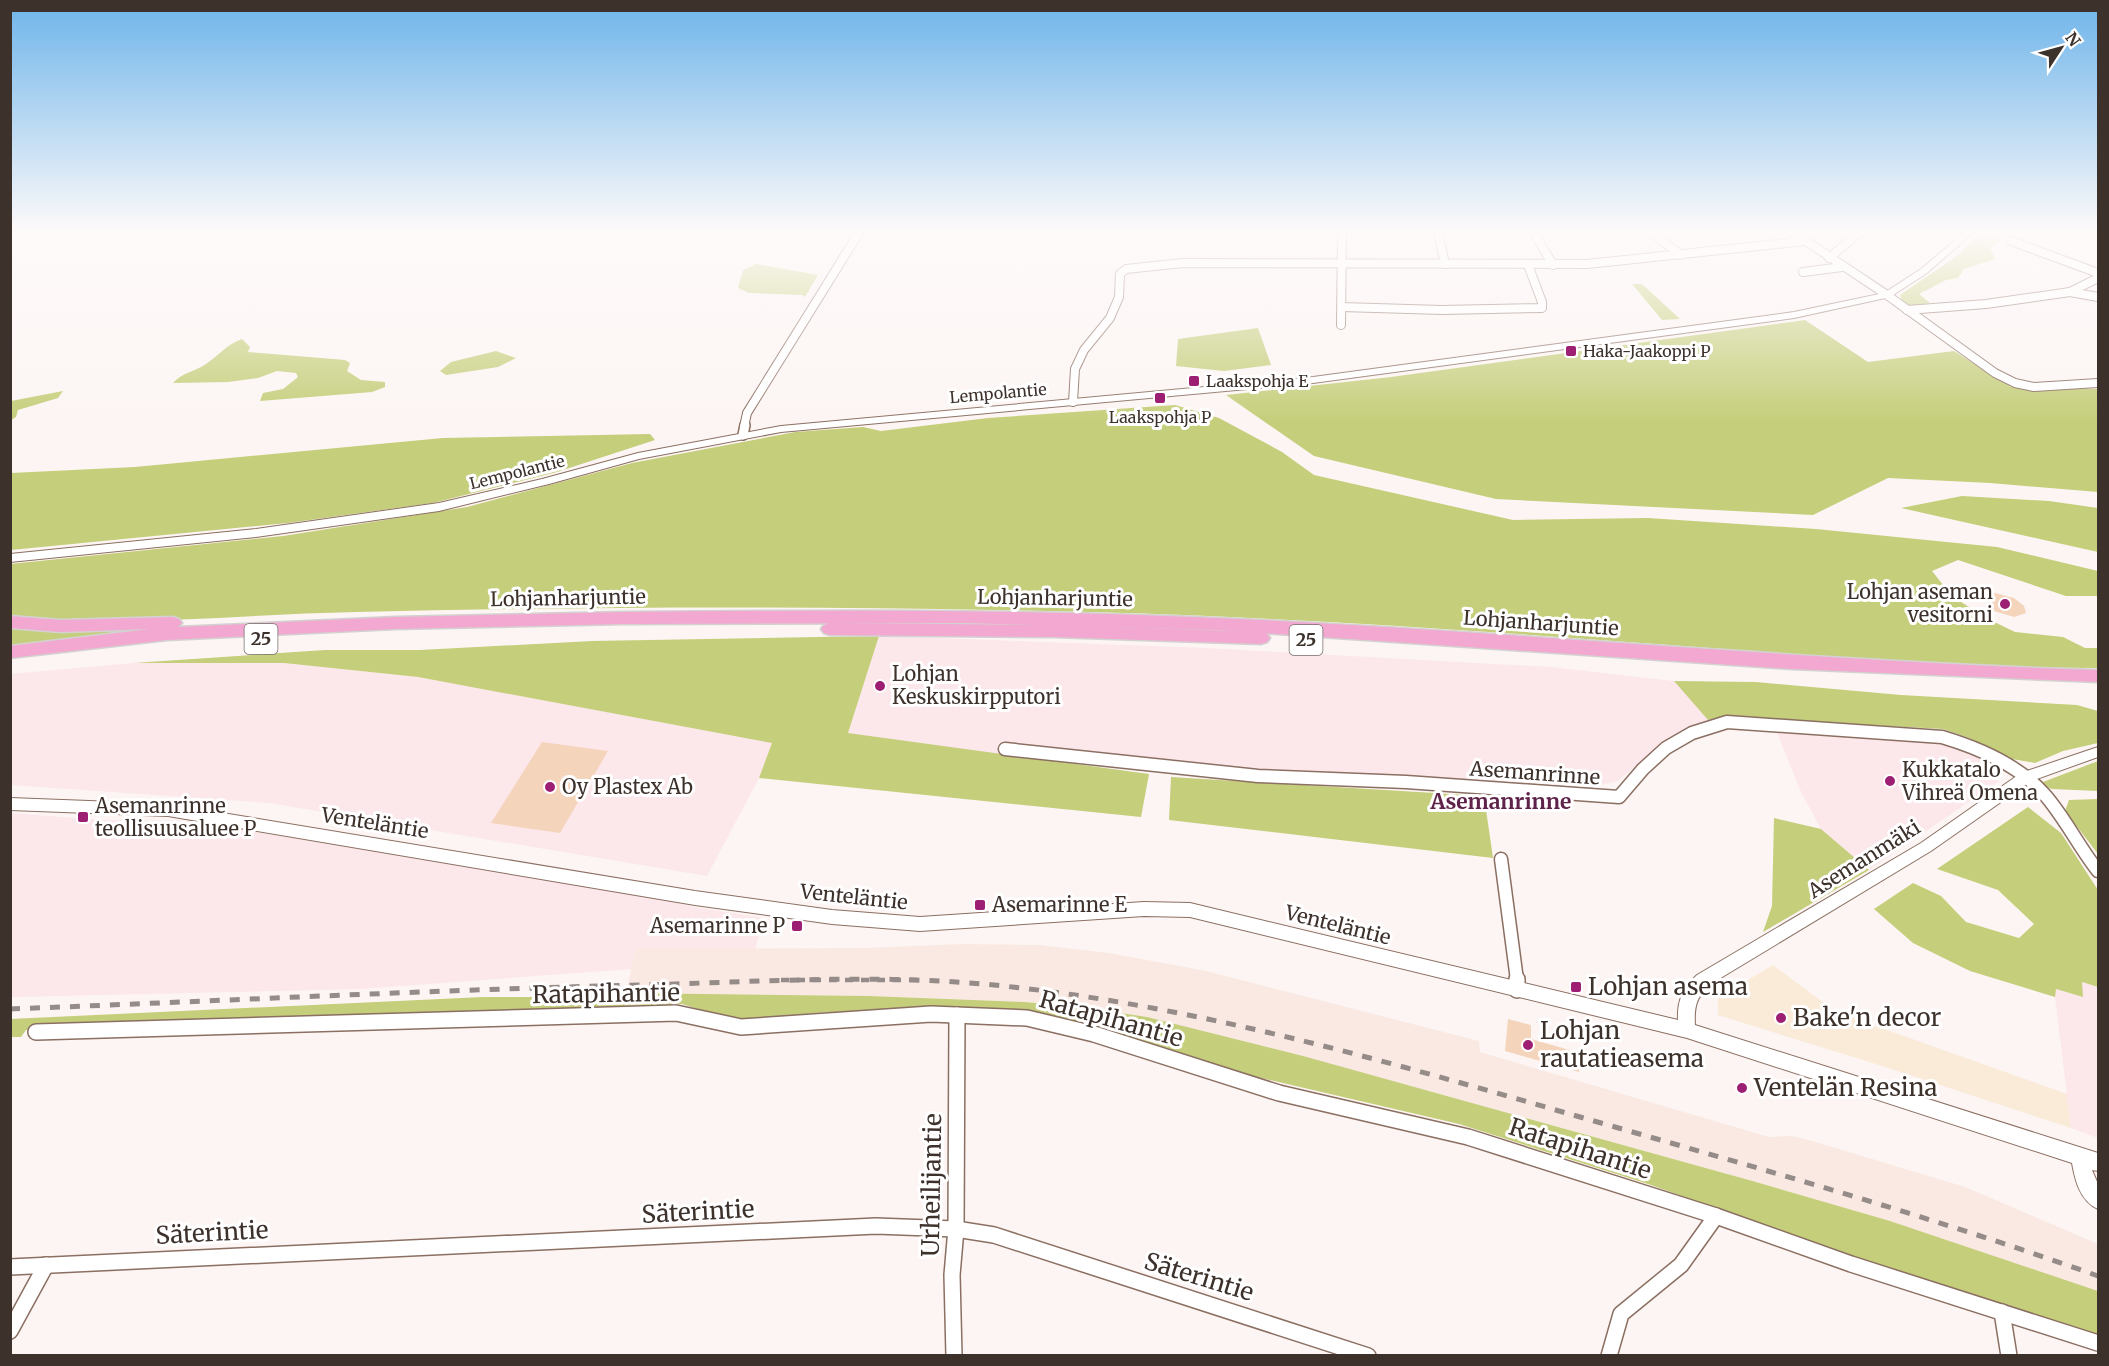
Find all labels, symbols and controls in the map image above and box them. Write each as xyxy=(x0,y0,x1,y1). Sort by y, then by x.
north arrow xyxy=(2031,18,2091,78)
text: N xyxy=(2061,28,2085,50)
place label: Haka-Jaakoppi P xyxy=(1583,341,1711,361)
marker: Haka-Jaakoppi P xyxy=(1564,344,1578,358)
place label: Laakspohja E xyxy=(1206,371,1309,391)
marker: Laakspohja E xyxy=(1187,374,1201,388)
street label: Lempolantie xyxy=(949,379,1047,407)
marker: Laakspohja P xyxy=(1153,391,1167,405)
place label: Laakspohja P xyxy=(1109,407,1211,427)
street label: Lempolantie xyxy=(467,451,567,493)
place label: Lohjan aseman vesitorni xyxy=(1847,579,1993,627)
street label: Lohjanharjuntie xyxy=(490,584,646,611)
street label: Lohjanharjuntie xyxy=(977,584,1133,611)
marker: Lohjan aseman vesitorni xyxy=(1998,597,2012,611)
street label: Lohjanharjuntie xyxy=(1462,605,1620,640)
road number: 25 xyxy=(244,624,278,654)
road number: 25 xyxy=(1290,625,1322,655)
place label: Lohjan Keskuskirpputori xyxy=(892,661,1061,709)
marker: Lohjan Keskuskirpputori xyxy=(873,679,887,693)
street label: Asemanrinne xyxy=(1468,755,1601,790)
place label: Kukkatalo Vihreä Omena xyxy=(1901,757,2038,805)
place label: Oy Plastex Ab xyxy=(562,774,693,799)
marker: Kukkatalo Vihreä Omena xyxy=(1883,774,1897,788)
marker: Oy Plastex Ab xyxy=(543,780,557,794)
district label: Asemanrinne xyxy=(1430,788,1571,815)
place label: Asemanrinne teollisuusaluee P xyxy=(94,793,257,841)
street label: Venteläntie xyxy=(319,802,430,843)
marker: Asemanrinne teollisuusaluee P xyxy=(76,810,90,824)
street label: Asemanmäki xyxy=(1802,814,1925,904)
street label: Venteläntie xyxy=(798,878,909,915)
place label: Asemarinne E xyxy=(991,892,1127,917)
marker: Asemarinne E xyxy=(973,898,987,912)
street label: Venteläntie xyxy=(1282,899,1394,950)
place label: Asemarinne P xyxy=(649,913,785,938)
marker: Asemarinne P xyxy=(790,919,804,933)
place label: Lohjan asema xyxy=(1588,971,1748,1002)
street label: Ratapihantie xyxy=(532,977,680,1010)
marker: Lohjan asema xyxy=(1569,980,1583,994)
street label: Ratapihantie xyxy=(1036,983,1187,1054)
place label: Bake'n decor xyxy=(1793,1002,1941,1033)
marker: Bake'n decor xyxy=(1774,1011,1788,1025)
place label: Lohjan rautatieasema xyxy=(1540,1015,1704,1074)
marker: Lohjan rautatieasema xyxy=(1521,1038,1535,1052)
place label: Ventelän Resina xyxy=(1753,1072,1937,1103)
marker: Ventelän Resina xyxy=(1735,1081,1749,1095)
street label: Ratapihantie xyxy=(1505,1111,1655,1186)
street label: Urheilijantie xyxy=(915,1113,948,1257)
street label: Säterintie xyxy=(641,1193,755,1230)
street label: Säterintie xyxy=(155,1214,269,1251)
street label: Säterintie xyxy=(1141,1245,1258,1308)

